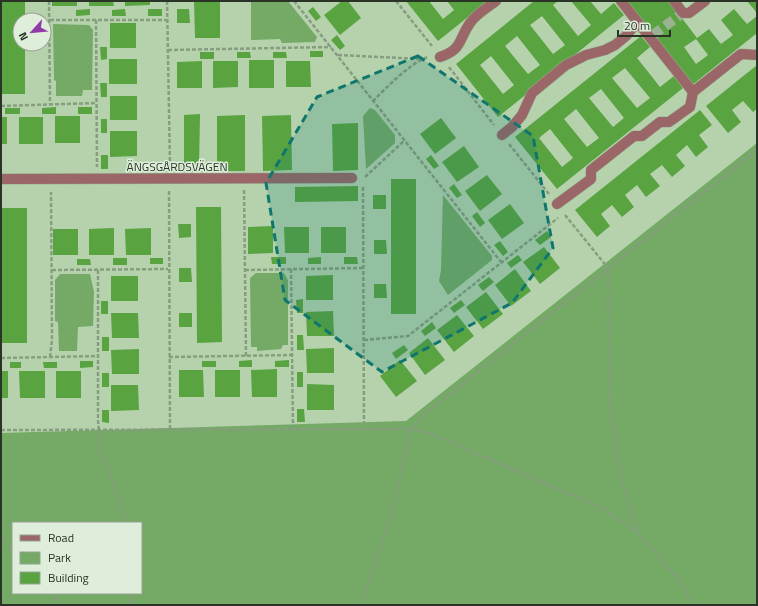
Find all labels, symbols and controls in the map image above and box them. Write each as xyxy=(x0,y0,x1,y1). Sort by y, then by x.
north arrow xyxy=(12,12,52,52)
scale bar xyxy=(618,12,670,38)
text: 20 m xyxy=(624,16,650,35)
text: N xyxy=(14,30,32,44)
street label: ÄNGSGÅRDSVÄGEN xyxy=(126,157,228,176)
legend xyxy=(12,522,142,594)
text: Road xyxy=(48,528,74,547)
text: Park xyxy=(48,548,71,567)
text: Building xyxy=(48,568,89,587)

